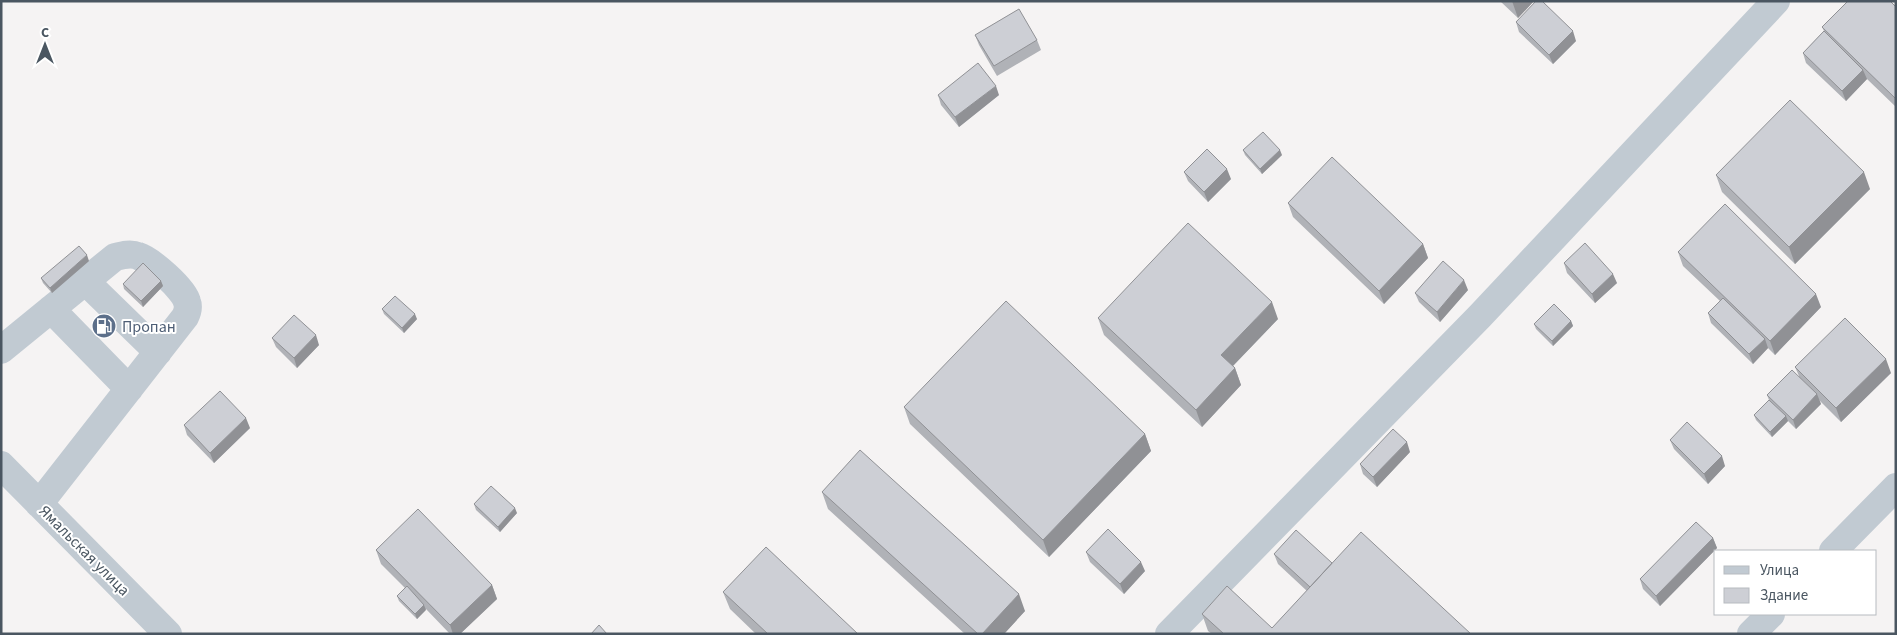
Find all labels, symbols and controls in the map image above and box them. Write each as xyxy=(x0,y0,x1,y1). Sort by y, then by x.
north arrow xyxy=(20,20,70,70)
text: С xyxy=(41,23,49,43)
fuel station icon: Пропан xyxy=(91,313,117,339)
place label: Пропан xyxy=(122,316,176,338)
street label: Ямальская улица xyxy=(34,500,135,601)
legend xyxy=(1714,550,1877,615)
text: Улица xyxy=(1760,560,1799,581)
text: Здание xyxy=(1760,585,1808,606)

